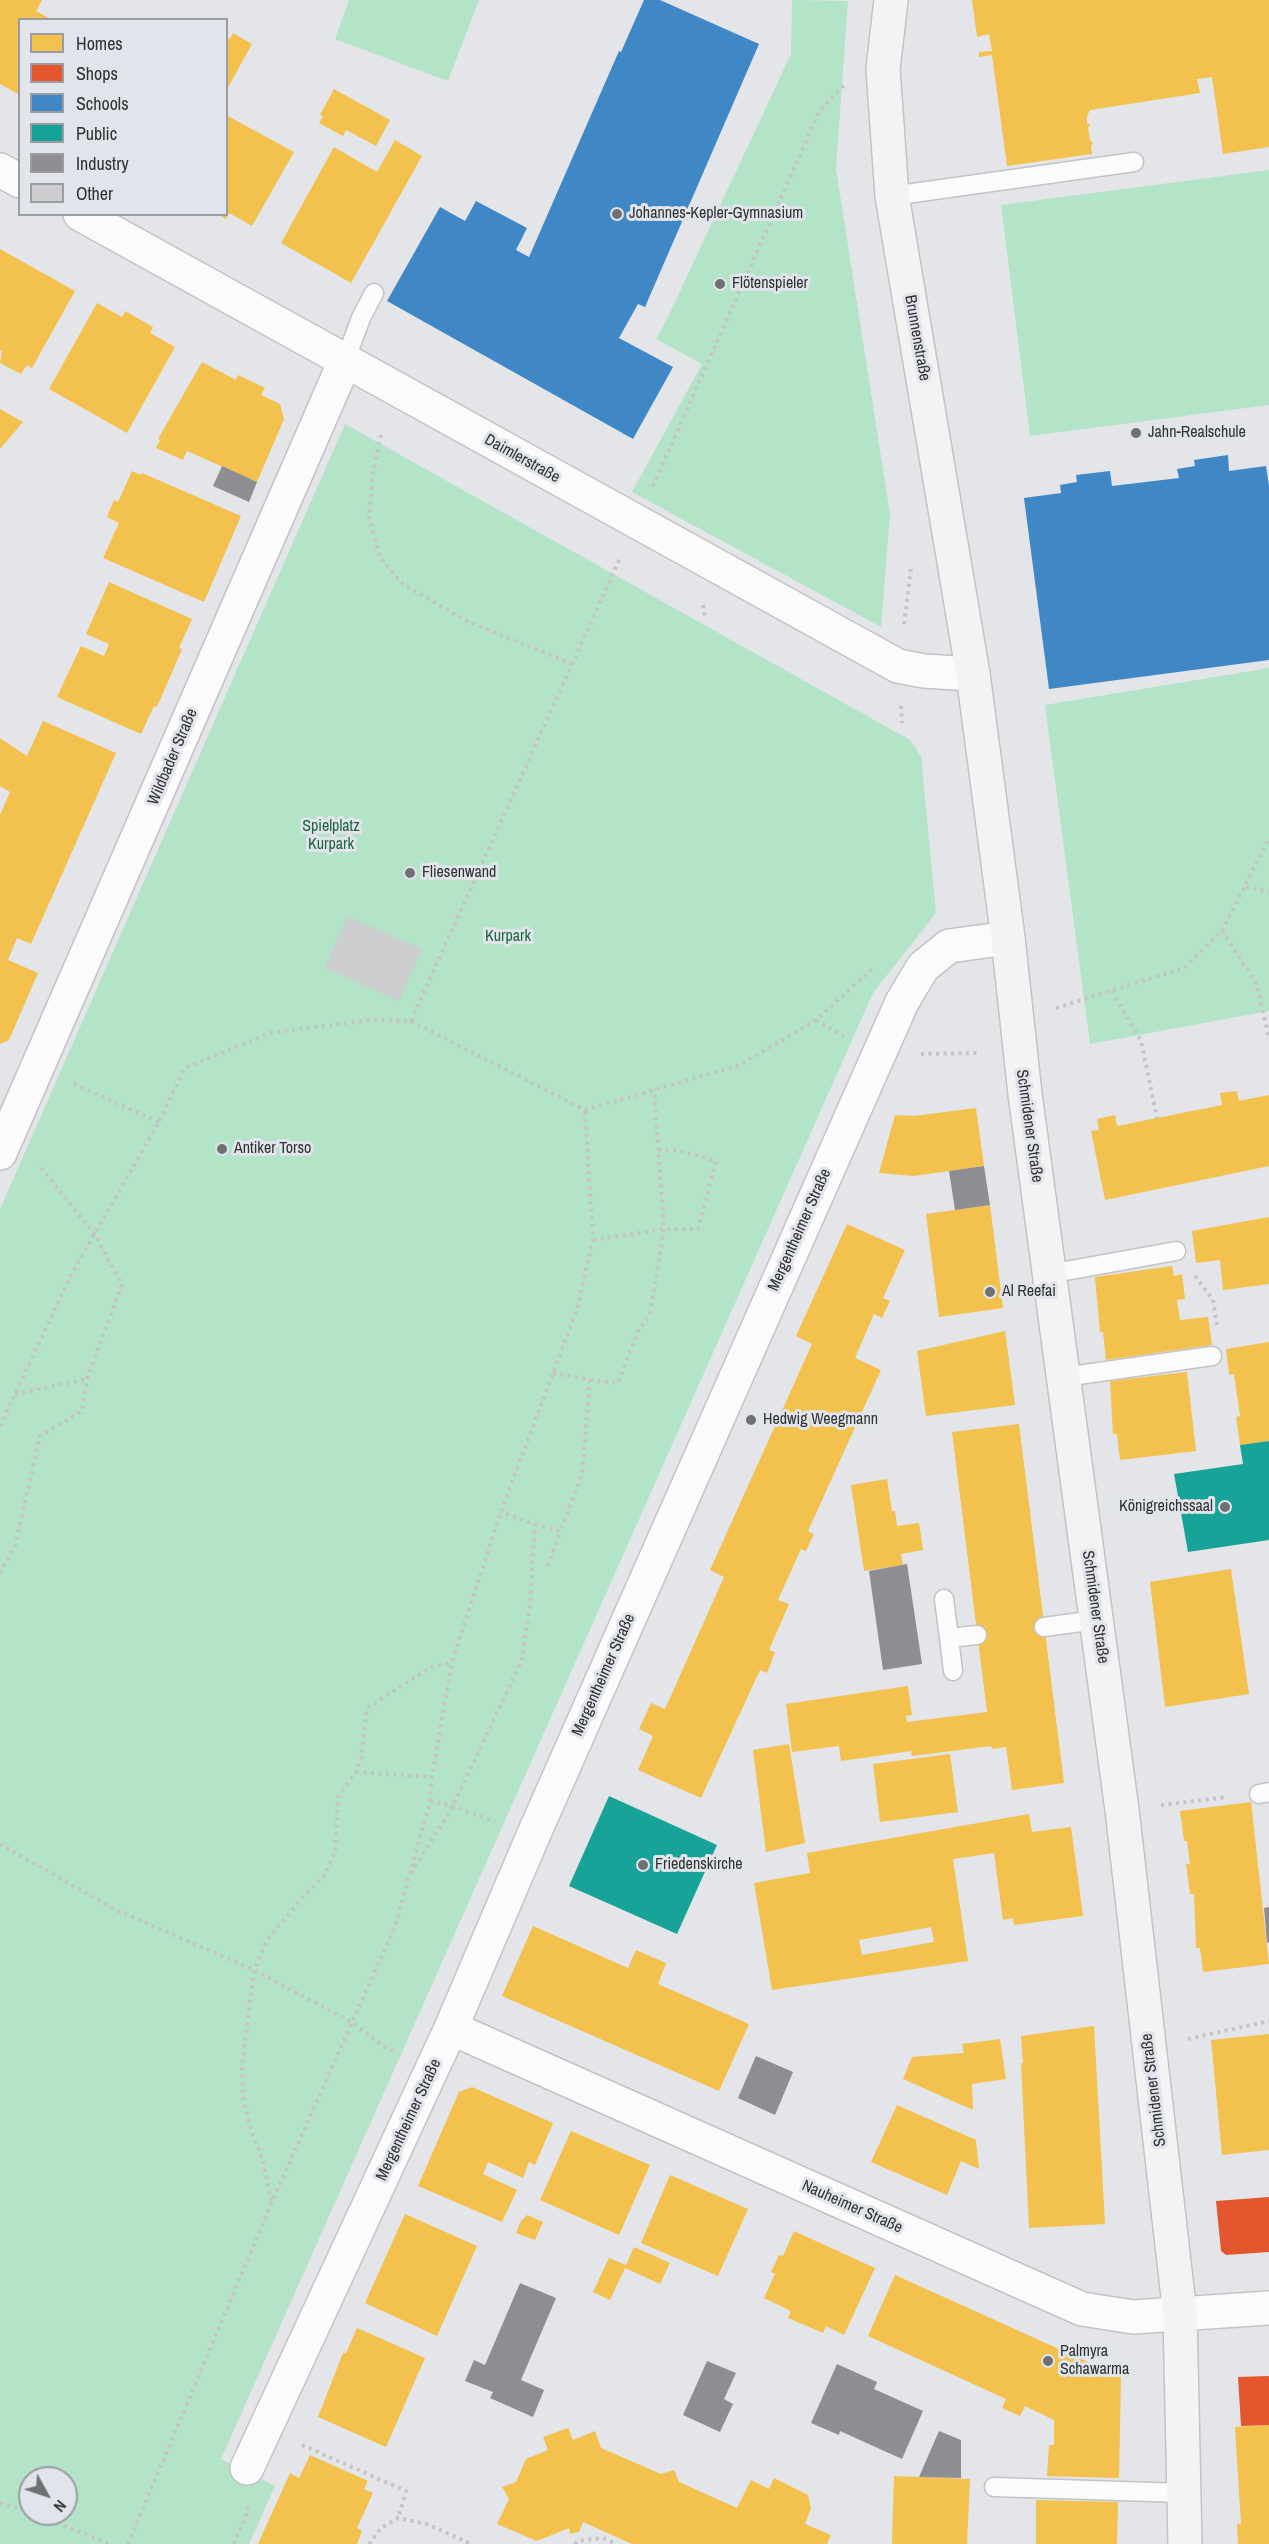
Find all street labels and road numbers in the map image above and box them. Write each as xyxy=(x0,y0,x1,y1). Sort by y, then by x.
street label: Brunnenstraße xyxy=(900,294,934,382)
street label: Daimlerstraße xyxy=(481,430,563,488)
street label: Wildbader Straße xyxy=(144,706,202,808)
street label: Schmidener Straße xyxy=(1012,1068,1046,1184)
street label: Mergentheimer Straße xyxy=(764,1166,836,1294)
street label: Schmidener Straße xyxy=(1078,1549,1112,1665)
street label: Mergentheimer Straße xyxy=(568,1611,640,1739)
street label: Schmidener Straße xyxy=(1138,2032,1170,2148)
street label: Mergentheimer Straße xyxy=(372,2056,446,2184)
street label: Nauheimer Straße xyxy=(799,2176,905,2238)

